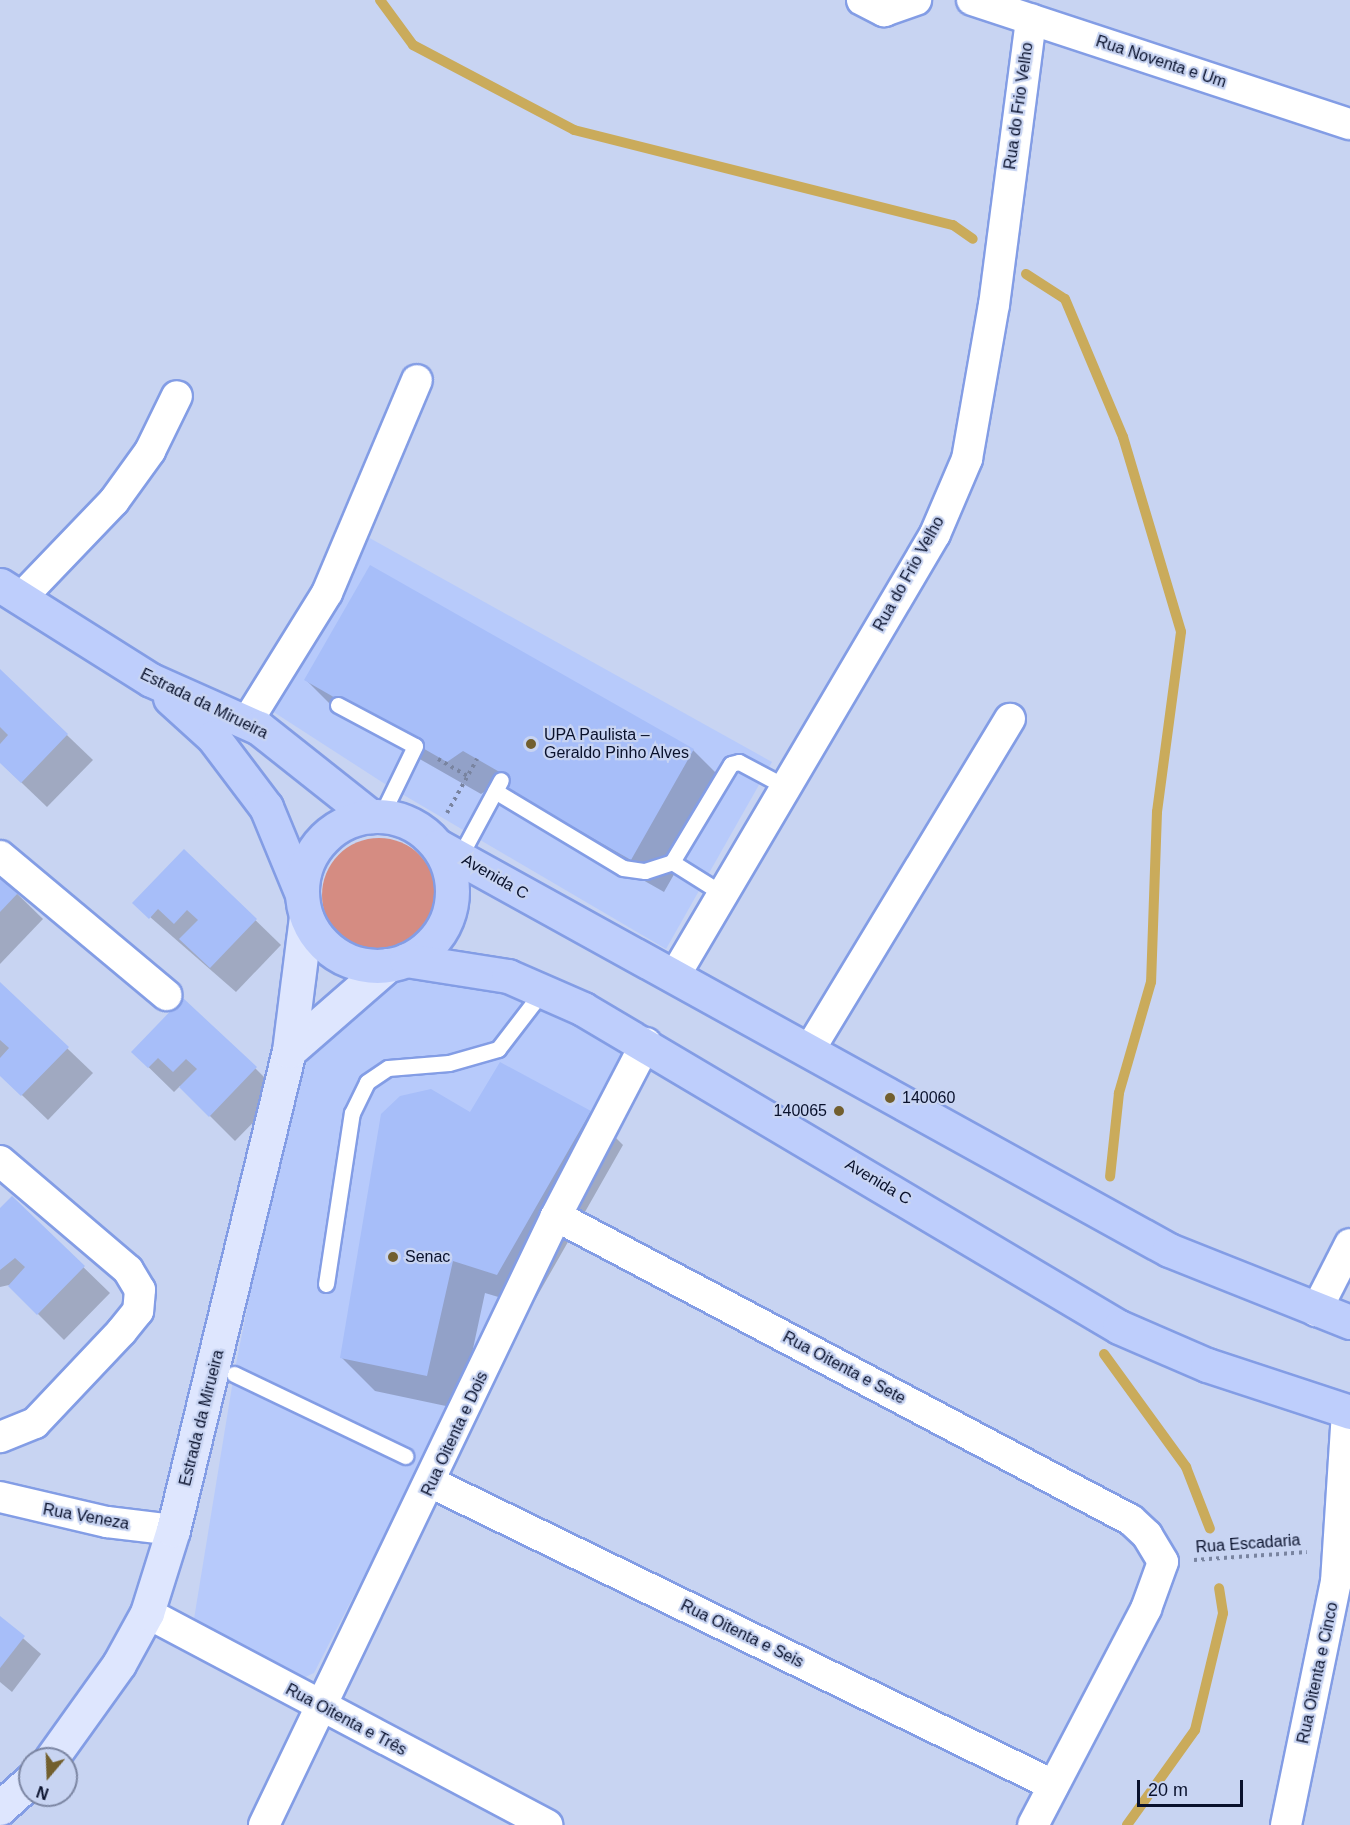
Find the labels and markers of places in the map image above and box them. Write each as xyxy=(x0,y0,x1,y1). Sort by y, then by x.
place label: UPA Paulista – Geraldo Pinho Alves xyxy=(544,725,690,763)
marker: UPA Paulista – Geraldo Pinho Alves xyxy=(522,735,540,753)
place label: 140060 xyxy=(902,1088,955,1108)
marker: 140060 xyxy=(883,1091,897,1105)
place label: 140065 xyxy=(774,1101,827,1121)
marker: 140065 xyxy=(832,1104,846,1118)
place label: Senac xyxy=(405,1247,450,1267)
marker: Senac xyxy=(386,1250,400,1264)

